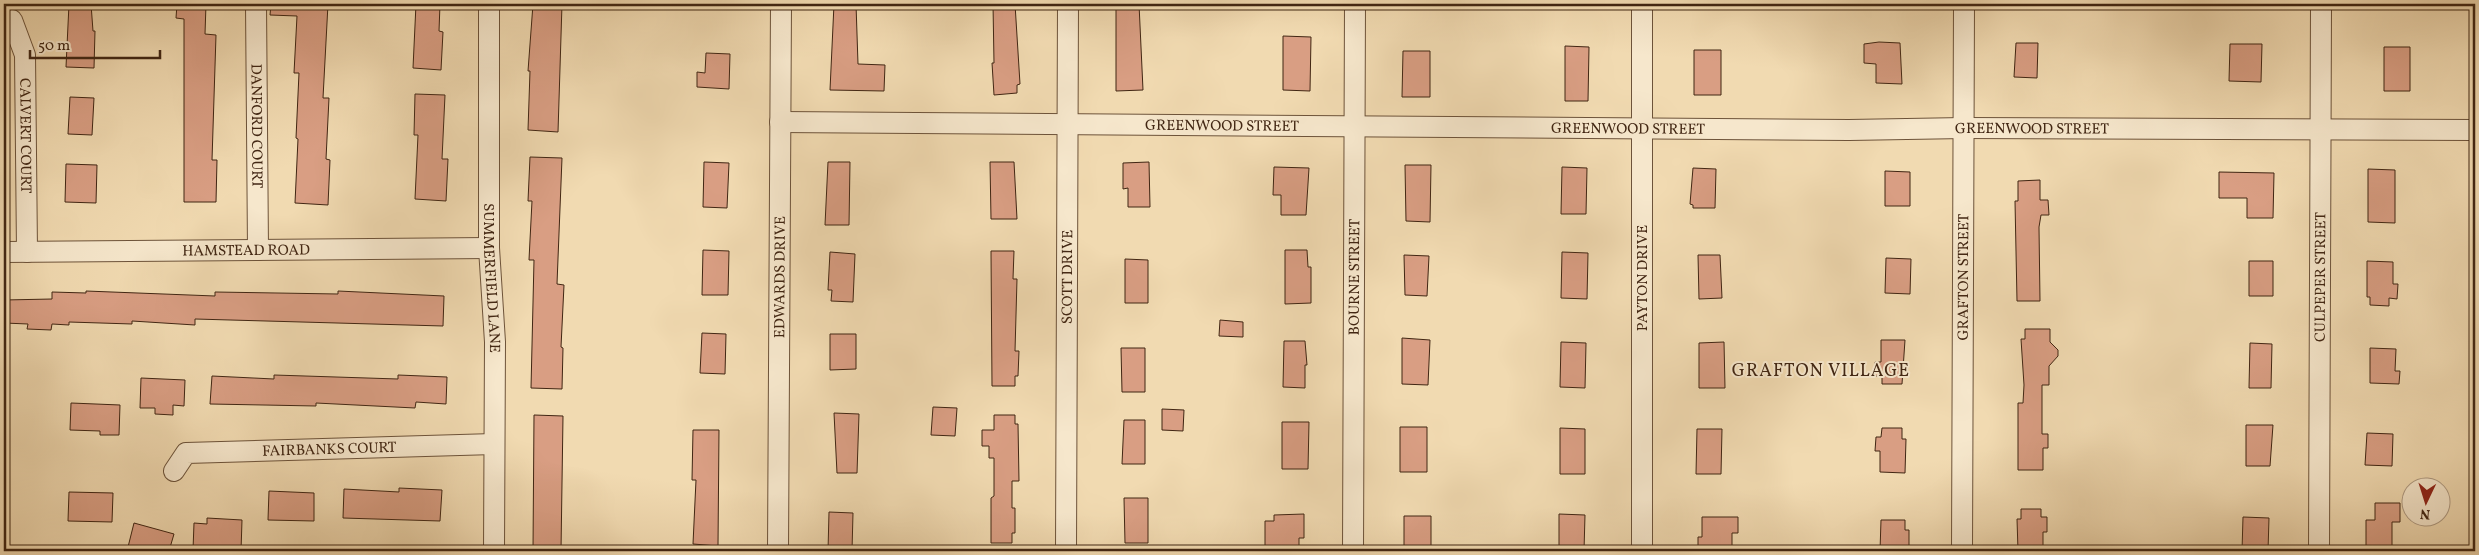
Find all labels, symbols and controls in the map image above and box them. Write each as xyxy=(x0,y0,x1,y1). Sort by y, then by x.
scale bar xyxy=(30,28,160,60)
text: 50 m xyxy=(38,36,70,57)
street label: DANFORD COURT xyxy=(244,64,266,189)
street label: CALVERT COURT xyxy=(13,78,35,194)
street label: GREENWOOD STREET xyxy=(1145,116,1299,138)
street label: GREENWOOD STREET xyxy=(1551,119,1705,141)
street label: GREENWOOD STREET xyxy=(1955,119,2109,141)
street label: SUMMERFIELD LANE xyxy=(477,203,504,353)
street label: CULPEPER STREET xyxy=(2311,212,2332,342)
street label: GRAFTON STREET xyxy=(1954,213,1975,340)
street label: EDWARDS DRIVE xyxy=(770,216,792,338)
street label: BOURNE STREET xyxy=(1345,218,1366,335)
street label: PAYTON DRIVE xyxy=(1633,225,1654,331)
street label: SCOTT DRIVE xyxy=(1058,230,1079,324)
street label: HAMSTEAD ROAD xyxy=(182,240,310,263)
district label: GRAFTON VILLAGE xyxy=(1732,359,1910,384)
street label: FAIRBANKS COURT xyxy=(262,438,397,463)
north arrow xyxy=(2402,478,2452,528)
text: N xyxy=(2419,504,2431,523)

